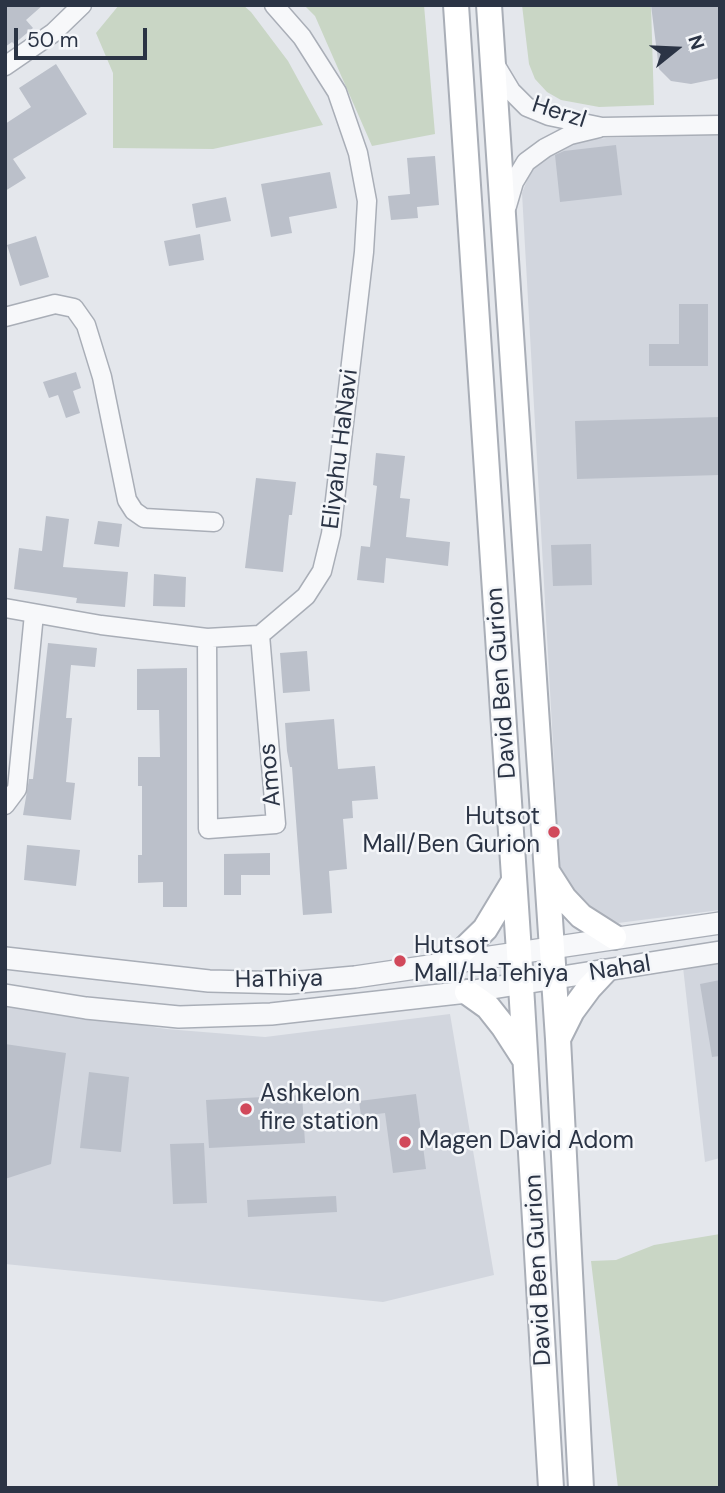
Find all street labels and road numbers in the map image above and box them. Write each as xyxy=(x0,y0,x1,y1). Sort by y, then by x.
street label: Herzl xyxy=(528,91,590,135)
street label: Eliyahu HaNavi xyxy=(317,367,365,531)
street label: David Ben Gurion xyxy=(481,586,523,780)
street label: Amos xyxy=(254,742,288,808)
street label: Nahal xyxy=(587,950,653,988)
street label: HaThiya xyxy=(235,965,323,995)
street label: David Ben Gurion xyxy=(520,1173,558,1367)

